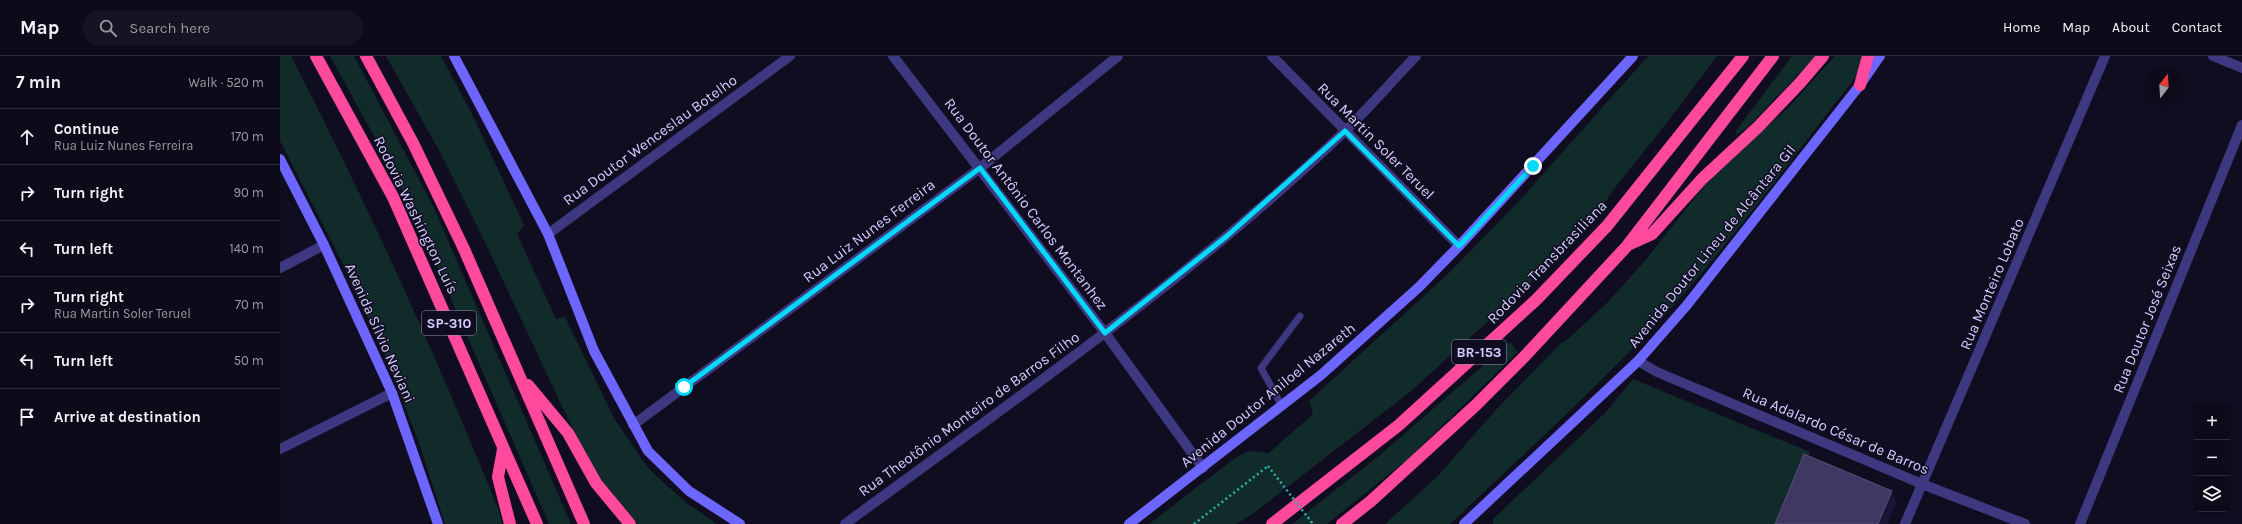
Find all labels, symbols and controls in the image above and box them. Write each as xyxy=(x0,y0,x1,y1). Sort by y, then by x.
search box xyxy=(83,10,363,46)
text: Map xyxy=(20,17,59,39)
icon: search xyxy=(97,17,119,39)
text: Search here xyxy=(129,19,210,37)
text: Home xyxy=(2003,19,2040,36)
text: Map xyxy=(2062,19,2090,36)
text: About xyxy=(2112,19,2150,36)
text: Contact xyxy=(2172,19,2222,36)
north arrow xyxy=(2146,68,2182,104)
street label: Rua Doutor Wenceslau Botelho xyxy=(560,71,740,209)
text: 7 min xyxy=(16,72,61,92)
text: Walk · 520 m xyxy=(188,75,264,90)
street label: Rua Martin Soler Teruel xyxy=(1314,79,1438,203)
street label: Rua Doutor Antônio Carlos Montanhez xyxy=(940,95,1112,313)
text: Continue xyxy=(54,120,119,138)
icon: ahead xyxy=(16,126,38,148)
text: 170 m xyxy=(231,129,264,144)
street label: Rodovia Washington Luís xyxy=(370,133,462,297)
text: Rua Luiz Nunes Ferreira xyxy=(54,138,193,153)
street label: Avenida Doutor Lineu de Alcântara Gil xyxy=(1624,141,1800,351)
route end xyxy=(1524,157,1542,175)
street label: Rua Luiz Nunes Ferreira xyxy=(799,175,939,287)
icon: right xyxy=(16,182,38,204)
text: Turn right xyxy=(54,184,124,202)
text: 90 m xyxy=(233,185,264,200)
street label: Rodovia Transbrasiliana xyxy=(1483,197,1611,327)
street label: Rua Monteiro Lobato xyxy=(1956,215,2028,353)
icon: left xyxy=(16,238,38,260)
text: Turn left xyxy=(54,240,113,258)
text: 140 m xyxy=(229,241,264,256)
street label: Rua Doutor José Seixas xyxy=(2109,242,2185,396)
street label: Avenida Sílvio Neviani xyxy=(341,260,419,406)
text: Turn right xyxy=(54,288,124,306)
icon: right xyxy=(16,294,38,316)
text: 70 m xyxy=(235,297,264,312)
text: Rua Martin Soler Teruel xyxy=(54,306,191,321)
road number: SP-310 xyxy=(422,311,476,335)
street label: Avenida Doutor Aniloel Nazareth xyxy=(1177,319,1359,471)
street label: Rua Theotônio Monteiro de Barros Filho xyxy=(855,328,1083,500)
road number: BR-153 xyxy=(1452,340,1506,364)
icon: left xyxy=(16,350,38,372)
text: Turn left xyxy=(54,352,113,370)
text: 50 m xyxy=(234,353,264,368)
route start xyxy=(675,378,693,396)
street label: Rua Adalardo César de Barros xyxy=(1740,383,1932,479)
map controls xyxy=(2194,404,2230,512)
button: + xyxy=(2194,404,2230,440)
icon: arrive xyxy=(16,406,38,428)
text: Arrive at destination xyxy=(54,408,201,426)
button: − xyxy=(2194,440,2230,476)
button: layers xyxy=(2194,476,2230,512)

